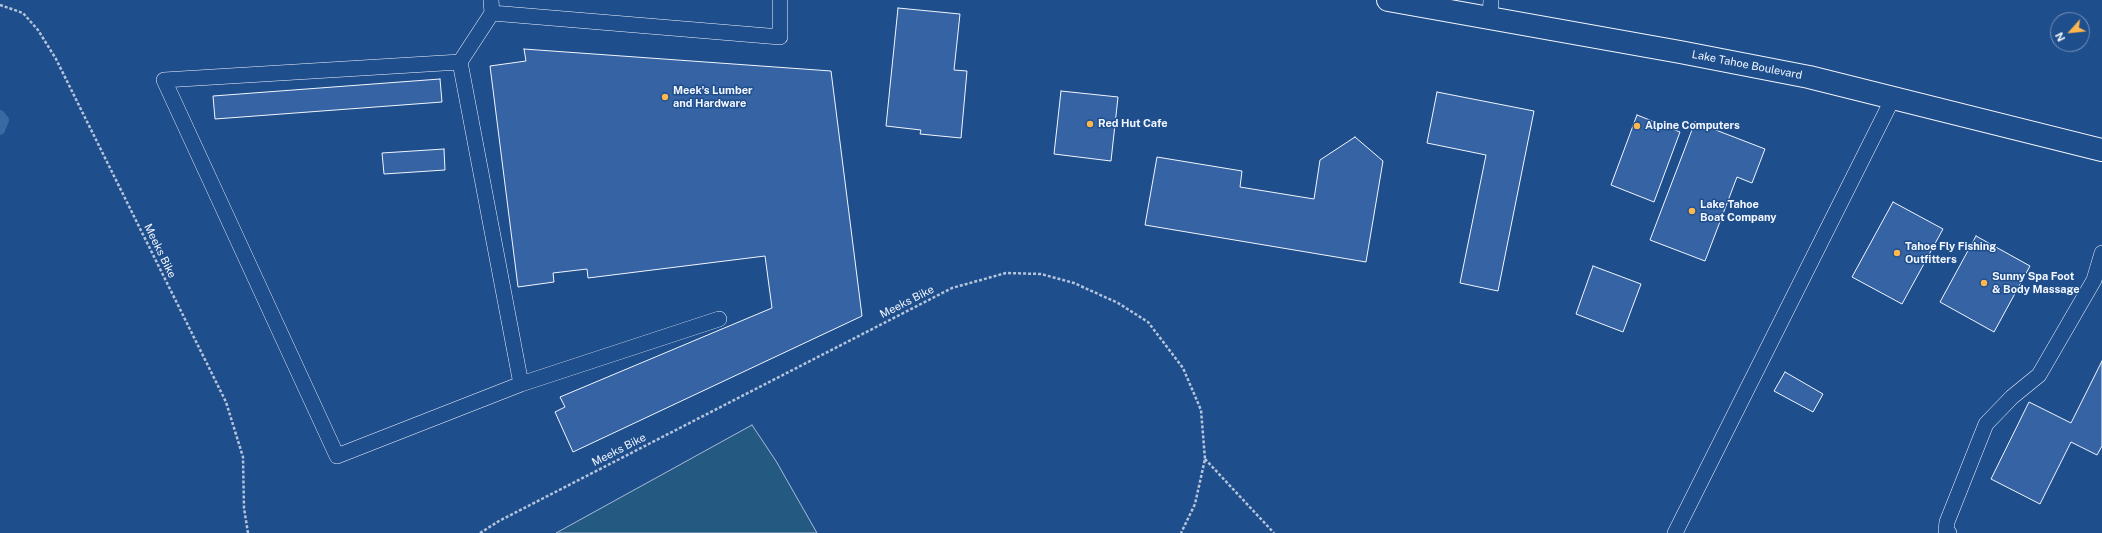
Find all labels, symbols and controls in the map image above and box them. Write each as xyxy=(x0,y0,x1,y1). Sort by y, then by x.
north arrow xyxy=(2050,12,2090,52)
text: N xyxy=(2053,30,2068,44)
street label: Lake Tahoe Boulevard xyxy=(1691,48,1803,82)
place label: Meek's Lumber and Hardware xyxy=(673,84,753,110)
marker: Meek's Lumber and Hardware xyxy=(660,92,670,102)
place label: Red Hut Cafe xyxy=(1098,117,1168,131)
marker: Red Hut Cafe xyxy=(1085,119,1095,129)
place label: Alpine Computers xyxy=(1645,119,1740,133)
marker: Alpine Computers xyxy=(1632,121,1642,131)
place label: Lake Tahoe Boat Company xyxy=(1700,198,1776,224)
marker: Lake Tahoe Boat Company xyxy=(1687,206,1697,216)
street label: Meeks Bike xyxy=(141,222,179,280)
place label: Tahoe Fly Fishing Outfitters xyxy=(1905,240,1996,266)
marker: Tahoe Fly Fishing Outfitters xyxy=(1892,248,1902,258)
place label: Sunny Spa Foot & Body Massage xyxy=(1992,270,2080,296)
marker: Sunny Spa Foot & Body Massage xyxy=(1979,278,1989,288)
street label: Meeks Bike xyxy=(878,283,936,321)
street label: Meeks Bike xyxy=(590,431,648,469)

